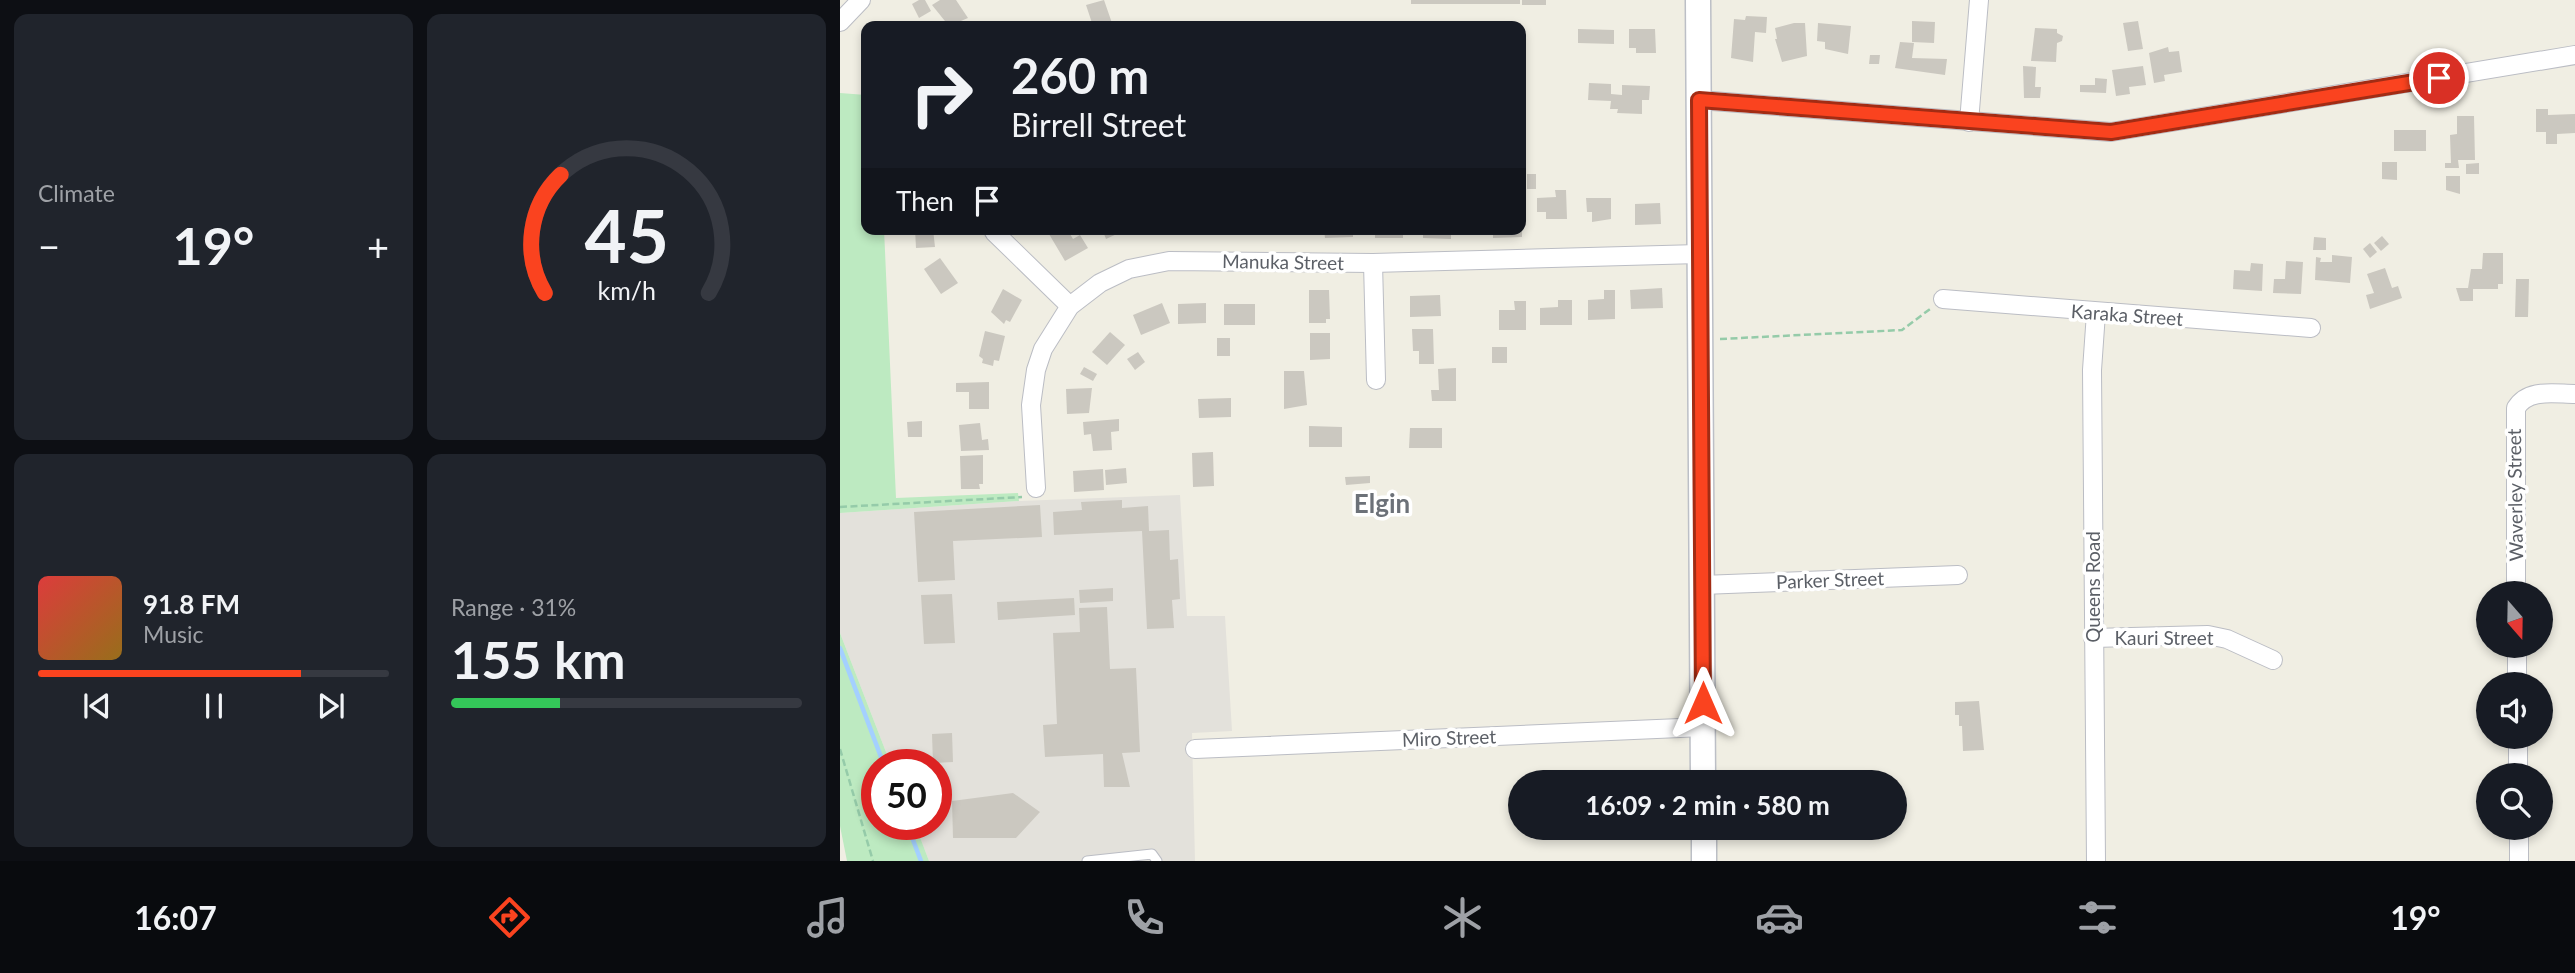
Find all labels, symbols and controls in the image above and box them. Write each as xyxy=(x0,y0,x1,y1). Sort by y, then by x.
text: 260 m xyxy=(1011,46,1149,104)
pin xyxy=(2409,48,2469,108)
icon: right xyxy=(896,49,987,140)
icon: arrive xyxy=(2420,59,2458,97)
text: Birrell Street xyxy=(1011,105,1186,144)
text: Climate xyxy=(38,179,115,207)
icon: arrive xyxy=(968,182,1006,220)
text: Then xyxy=(896,185,954,217)
text: 45 xyxy=(584,191,669,279)
text: 19° xyxy=(173,214,254,276)
text: − xyxy=(38,223,60,269)
text: + xyxy=(367,223,389,269)
street label: Manuka Street xyxy=(1222,249,1344,274)
text: km/h xyxy=(597,275,656,305)
street label: Karaka Street xyxy=(2070,299,2184,330)
street label: Waverley Street xyxy=(2502,428,2527,562)
district label: Elgin xyxy=(1354,487,1410,519)
street label: Queens Road xyxy=(2081,531,2104,643)
street label: Parker Street xyxy=(1776,566,1885,593)
north arrow xyxy=(2476,581,2553,658)
map controls xyxy=(2476,581,2553,840)
text: 91.8 FM xyxy=(143,588,240,620)
text: Range · 31% xyxy=(451,593,576,621)
text: Music xyxy=(143,620,203,648)
street label: Kauri Street xyxy=(2115,626,2214,649)
text: 155 km xyxy=(451,628,625,690)
position arrow xyxy=(1666,666,1740,740)
button: sound xyxy=(2476,672,2553,749)
icon: previous xyxy=(78,687,116,725)
icon: pause xyxy=(195,687,233,725)
icon: next xyxy=(312,687,350,725)
street label: Miro Street xyxy=(1401,724,1497,751)
speed limit sign: 50 xyxy=(861,749,952,840)
button: search xyxy=(2476,763,2553,840)
text: 16:09 · 2 min · 580 m xyxy=(1585,789,1830,821)
icon: directions xyxy=(485,893,534,942)
icon: music xyxy=(803,893,852,942)
icon: phone xyxy=(1120,893,1169,942)
icon: climate xyxy=(1438,893,1487,942)
icon: car xyxy=(1755,893,1804,942)
icon: filters xyxy=(2073,893,2122,942)
text: 16:07 xyxy=(134,898,217,937)
text: 19° xyxy=(2390,898,2441,937)

